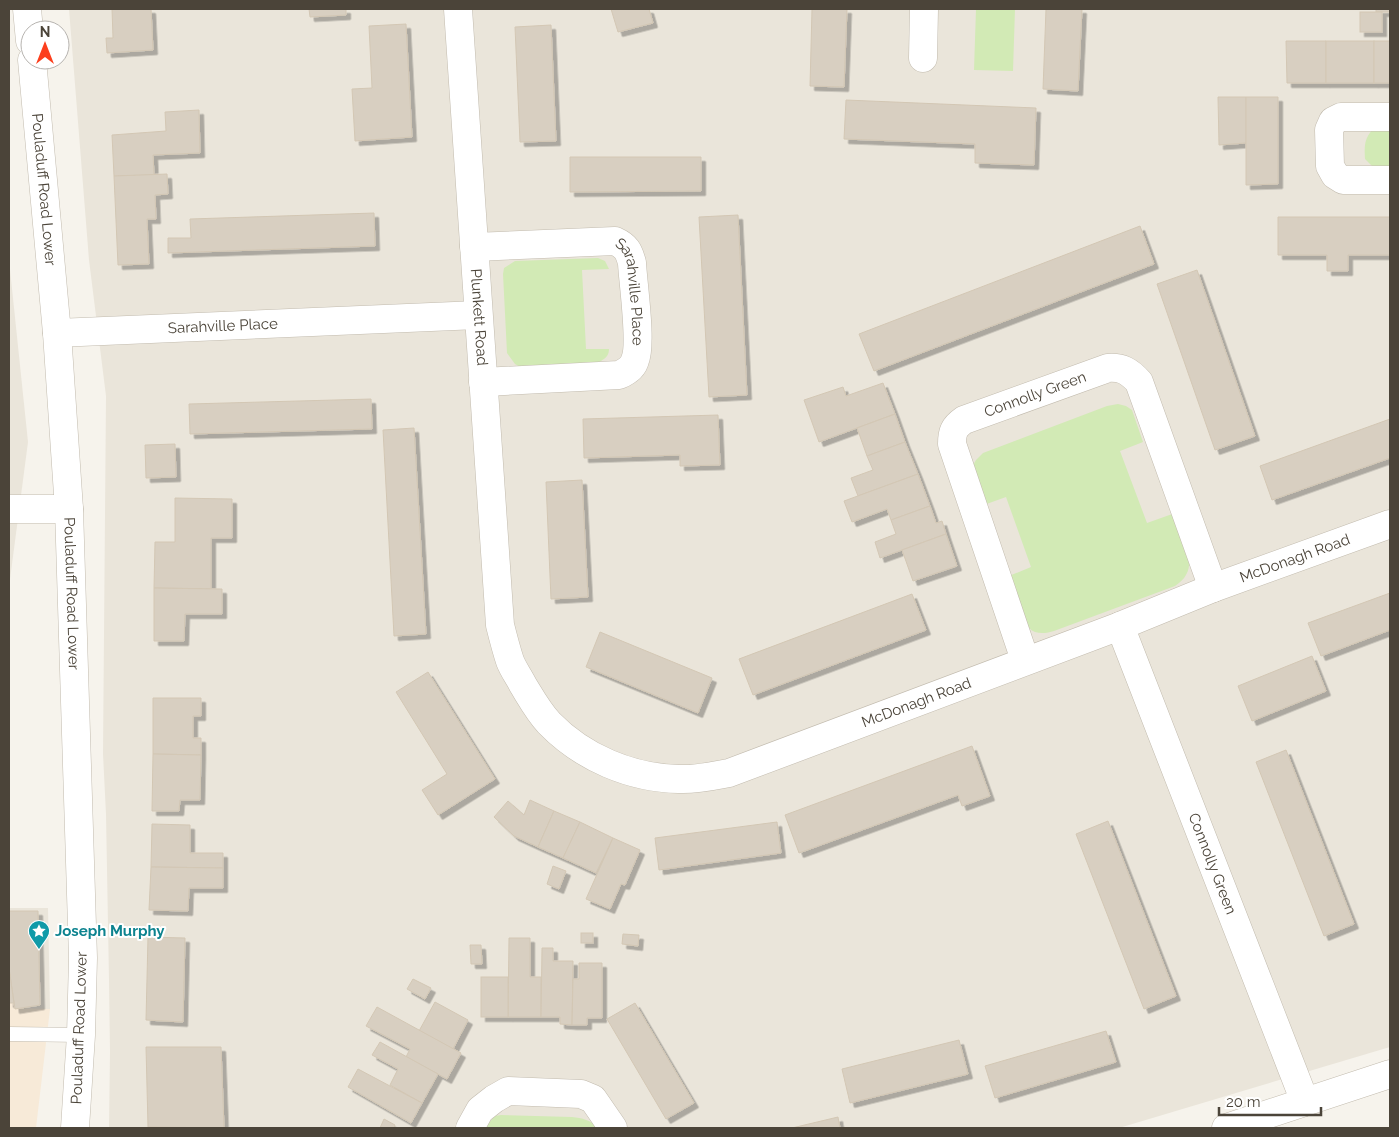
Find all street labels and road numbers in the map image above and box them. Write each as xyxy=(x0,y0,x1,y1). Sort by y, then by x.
street label: Pouladuff Road Lower xyxy=(28,112,60,267)
street label: Sarahville Place xyxy=(612,234,647,346)
street label: Plunkett Road xyxy=(467,268,491,366)
street label: Sarahville Place xyxy=(168,315,278,337)
street label: Connolly Green xyxy=(982,368,1089,421)
street label: Pouladuff Road Lower xyxy=(60,517,83,671)
street label: McDonagh Road xyxy=(1237,530,1352,587)
street label: McDonagh Road xyxy=(859,674,974,731)
street label: Connolly Green xyxy=(1185,810,1240,917)
street label: Pouladuff Road Lower xyxy=(67,951,91,1105)

